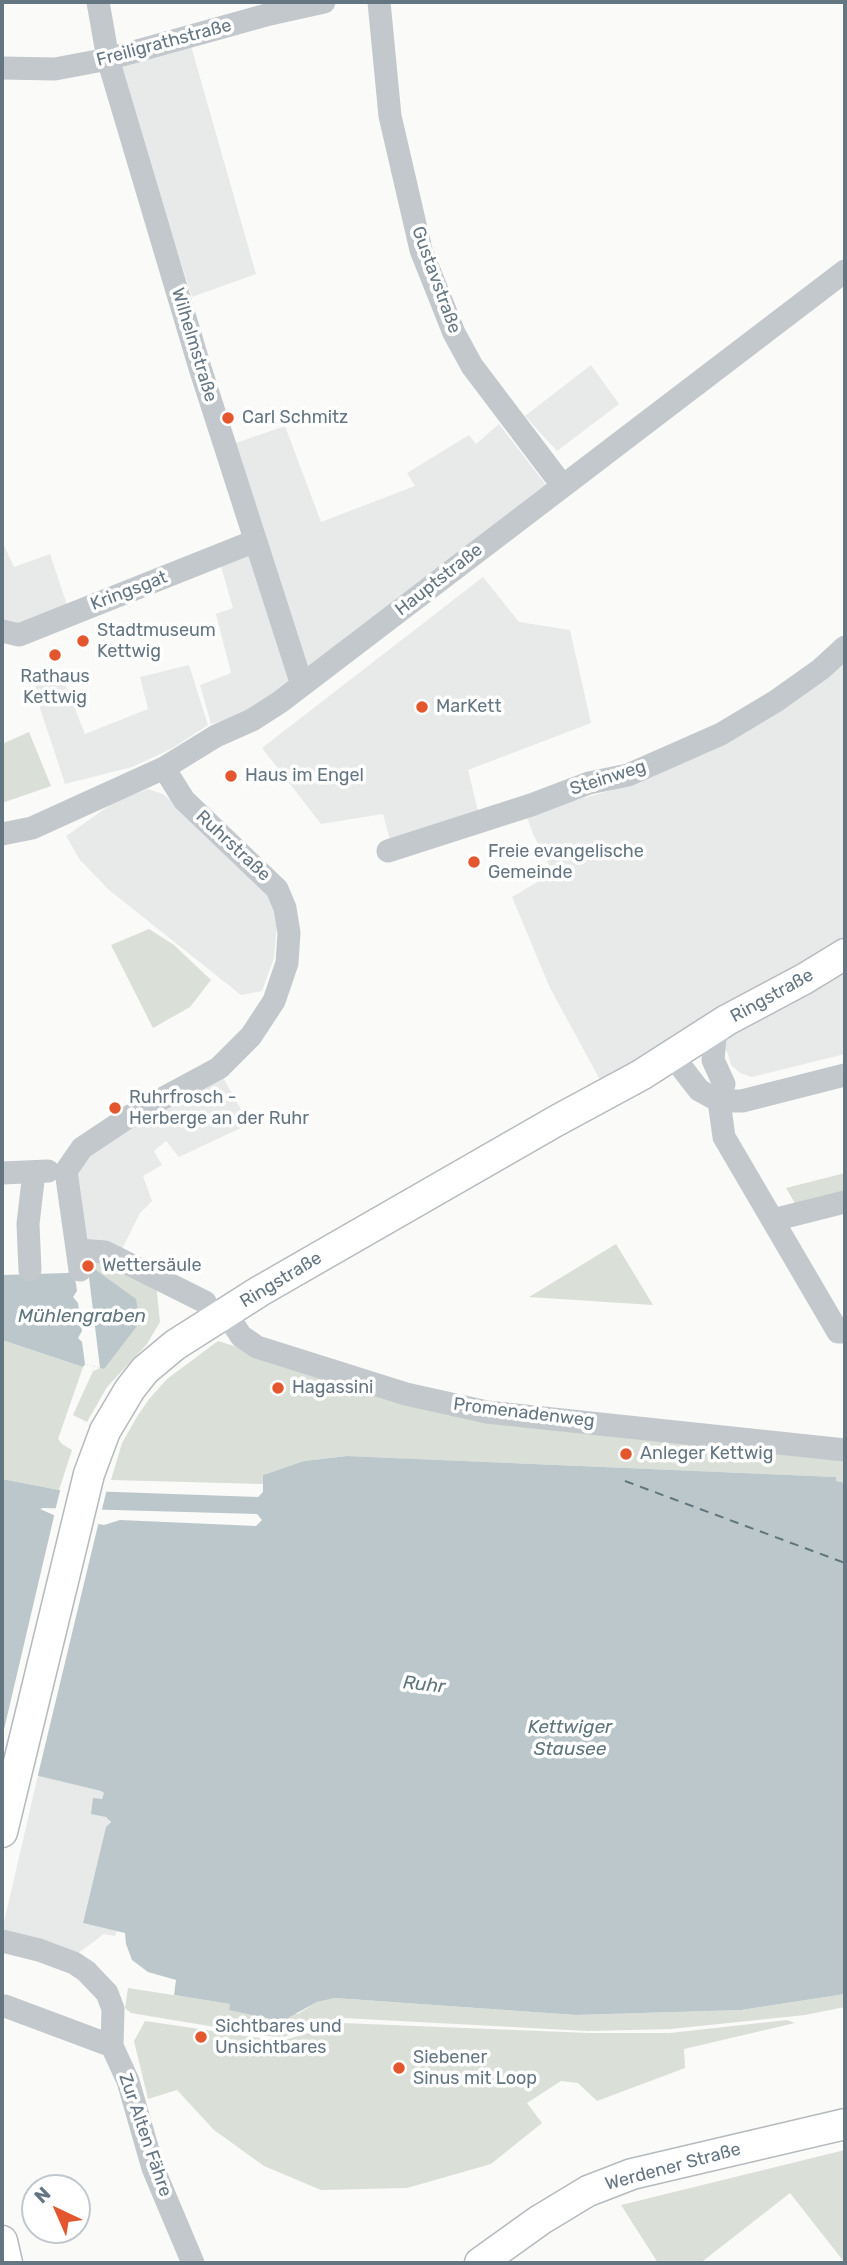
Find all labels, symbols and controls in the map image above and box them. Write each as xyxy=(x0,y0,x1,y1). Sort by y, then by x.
street label: Freiligrathstraße xyxy=(94,15,234,71)
street label: Gustavstraße xyxy=(407,224,465,336)
street label: Wilhelmstraße xyxy=(166,285,222,405)
place label: Carl Schmitz xyxy=(242,407,348,429)
marker: Carl Schmitz xyxy=(220,410,236,426)
street label: Hauptstraße xyxy=(391,539,487,621)
street label: Kringsgat xyxy=(88,566,170,616)
place label: Stadtmuseum Kettwig xyxy=(97,620,216,662)
marker: Stadtmuseum Kettwig xyxy=(75,633,91,649)
marker: Rathaus Kettwig xyxy=(47,647,63,663)
place label: Rathaus Kettwig xyxy=(20,666,90,708)
place label: MarKett xyxy=(436,696,501,718)
marker: MarKett xyxy=(414,699,430,715)
street label: Steinweg xyxy=(567,756,649,800)
place label: Haus im Engel xyxy=(245,765,364,787)
marker: Haus im Engel xyxy=(223,768,239,784)
street label: Ruhrstraße xyxy=(191,806,275,886)
place label: Freie evangelische Gemeinde xyxy=(488,841,644,884)
marker: Freie evangelische Gemeinde xyxy=(466,854,482,870)
street label: Ringstraße xyxy=(727,964,817,1028)
place label: Ruhrfrosch - Herberge an der Ruhr xyxy=(129,1087,309,1130)
marker: Ruhrfrosch - Herberge an der Ruhr xyxy=(107,1100,123,1116)
street label: Ringstraße xyxy=(236,1247,326,1313)
place label: Wettersäule xyxy=(102,1255,201,1277)
marker: Wettersäule xyxy=(80,1258,96,1274)
water label: Mühlengraben xyxy=(18,1306,146,1328)
place label: Hagassini xyxy=(292,1377,373,1399)
marker: Hagassini xyxy=(270,1380,286,1396)
street label: Promenadenweg xyxy=(452,1394,596,1432)
place label: Anleger Kettwig xyxy=(640,1443,773,1465)
marker: Anleger Kettwig xyxy=(618,1446,634,1462)
water label: Ruhr xyxy=(402,1671,446,1699)
water label: Kettwiger Stausee xyxy=(528,1717,612,1761)
place label: Sichtbares und Unsichtbares xyxy=(215,2016,342,2058)
marker: Sichtbares und Unsichtbares xyxy=(193,2029,209,2045)
place label: Siebener Sinus mit Loop xyxy=(413,2047,537,2090)
marker: Siebener Sinus mit Loop xyxy=(391,2060,407,2076)
street label: Zur Alten Fähre xyxy=(114,2070,176,2200)
street label: Werdener Straße xyxy=(603,2139,743,2195)
north arrow xyxy=(21,2174,91,2244)
text: N xyxy=(30,2182,55,2208)

